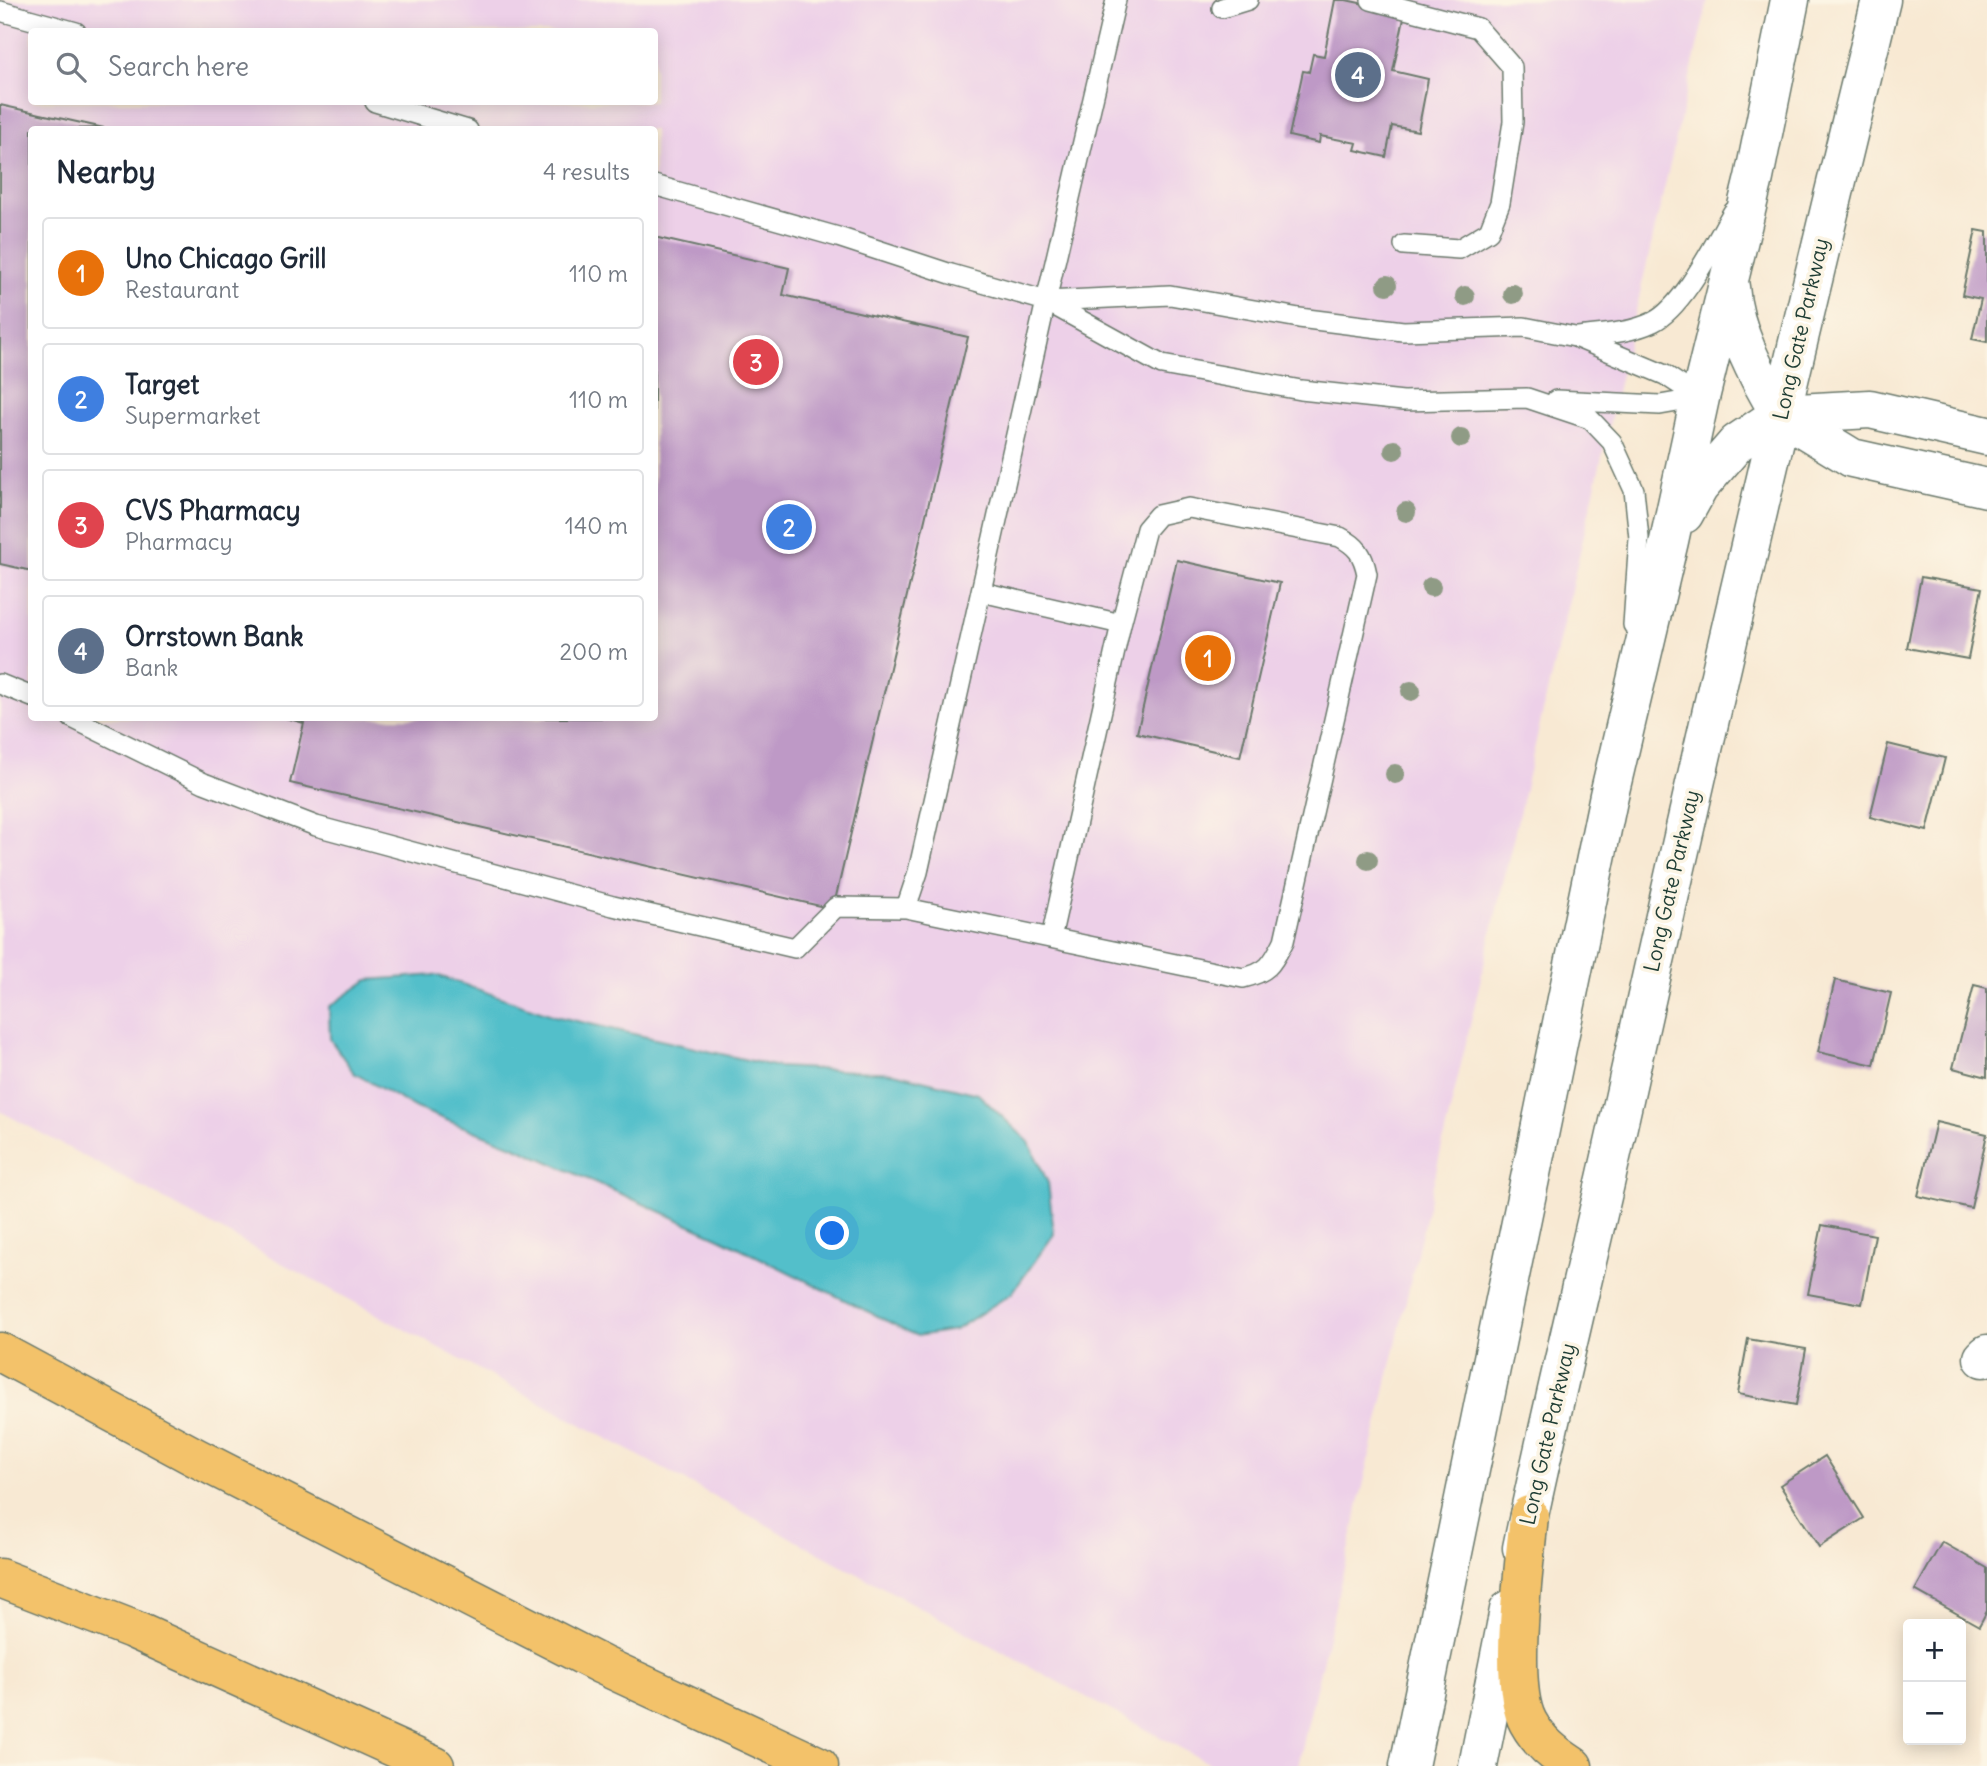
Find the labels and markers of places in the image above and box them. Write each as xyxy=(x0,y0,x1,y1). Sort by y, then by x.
pin: 4 xyxy=(1335,49,1381,101)
pin: 3 xyxy=(733,336,779,388)
pin: 2 xyxy=(766,501,812,553)
pin: 1 xyxy=(1185,632,1231,684)

